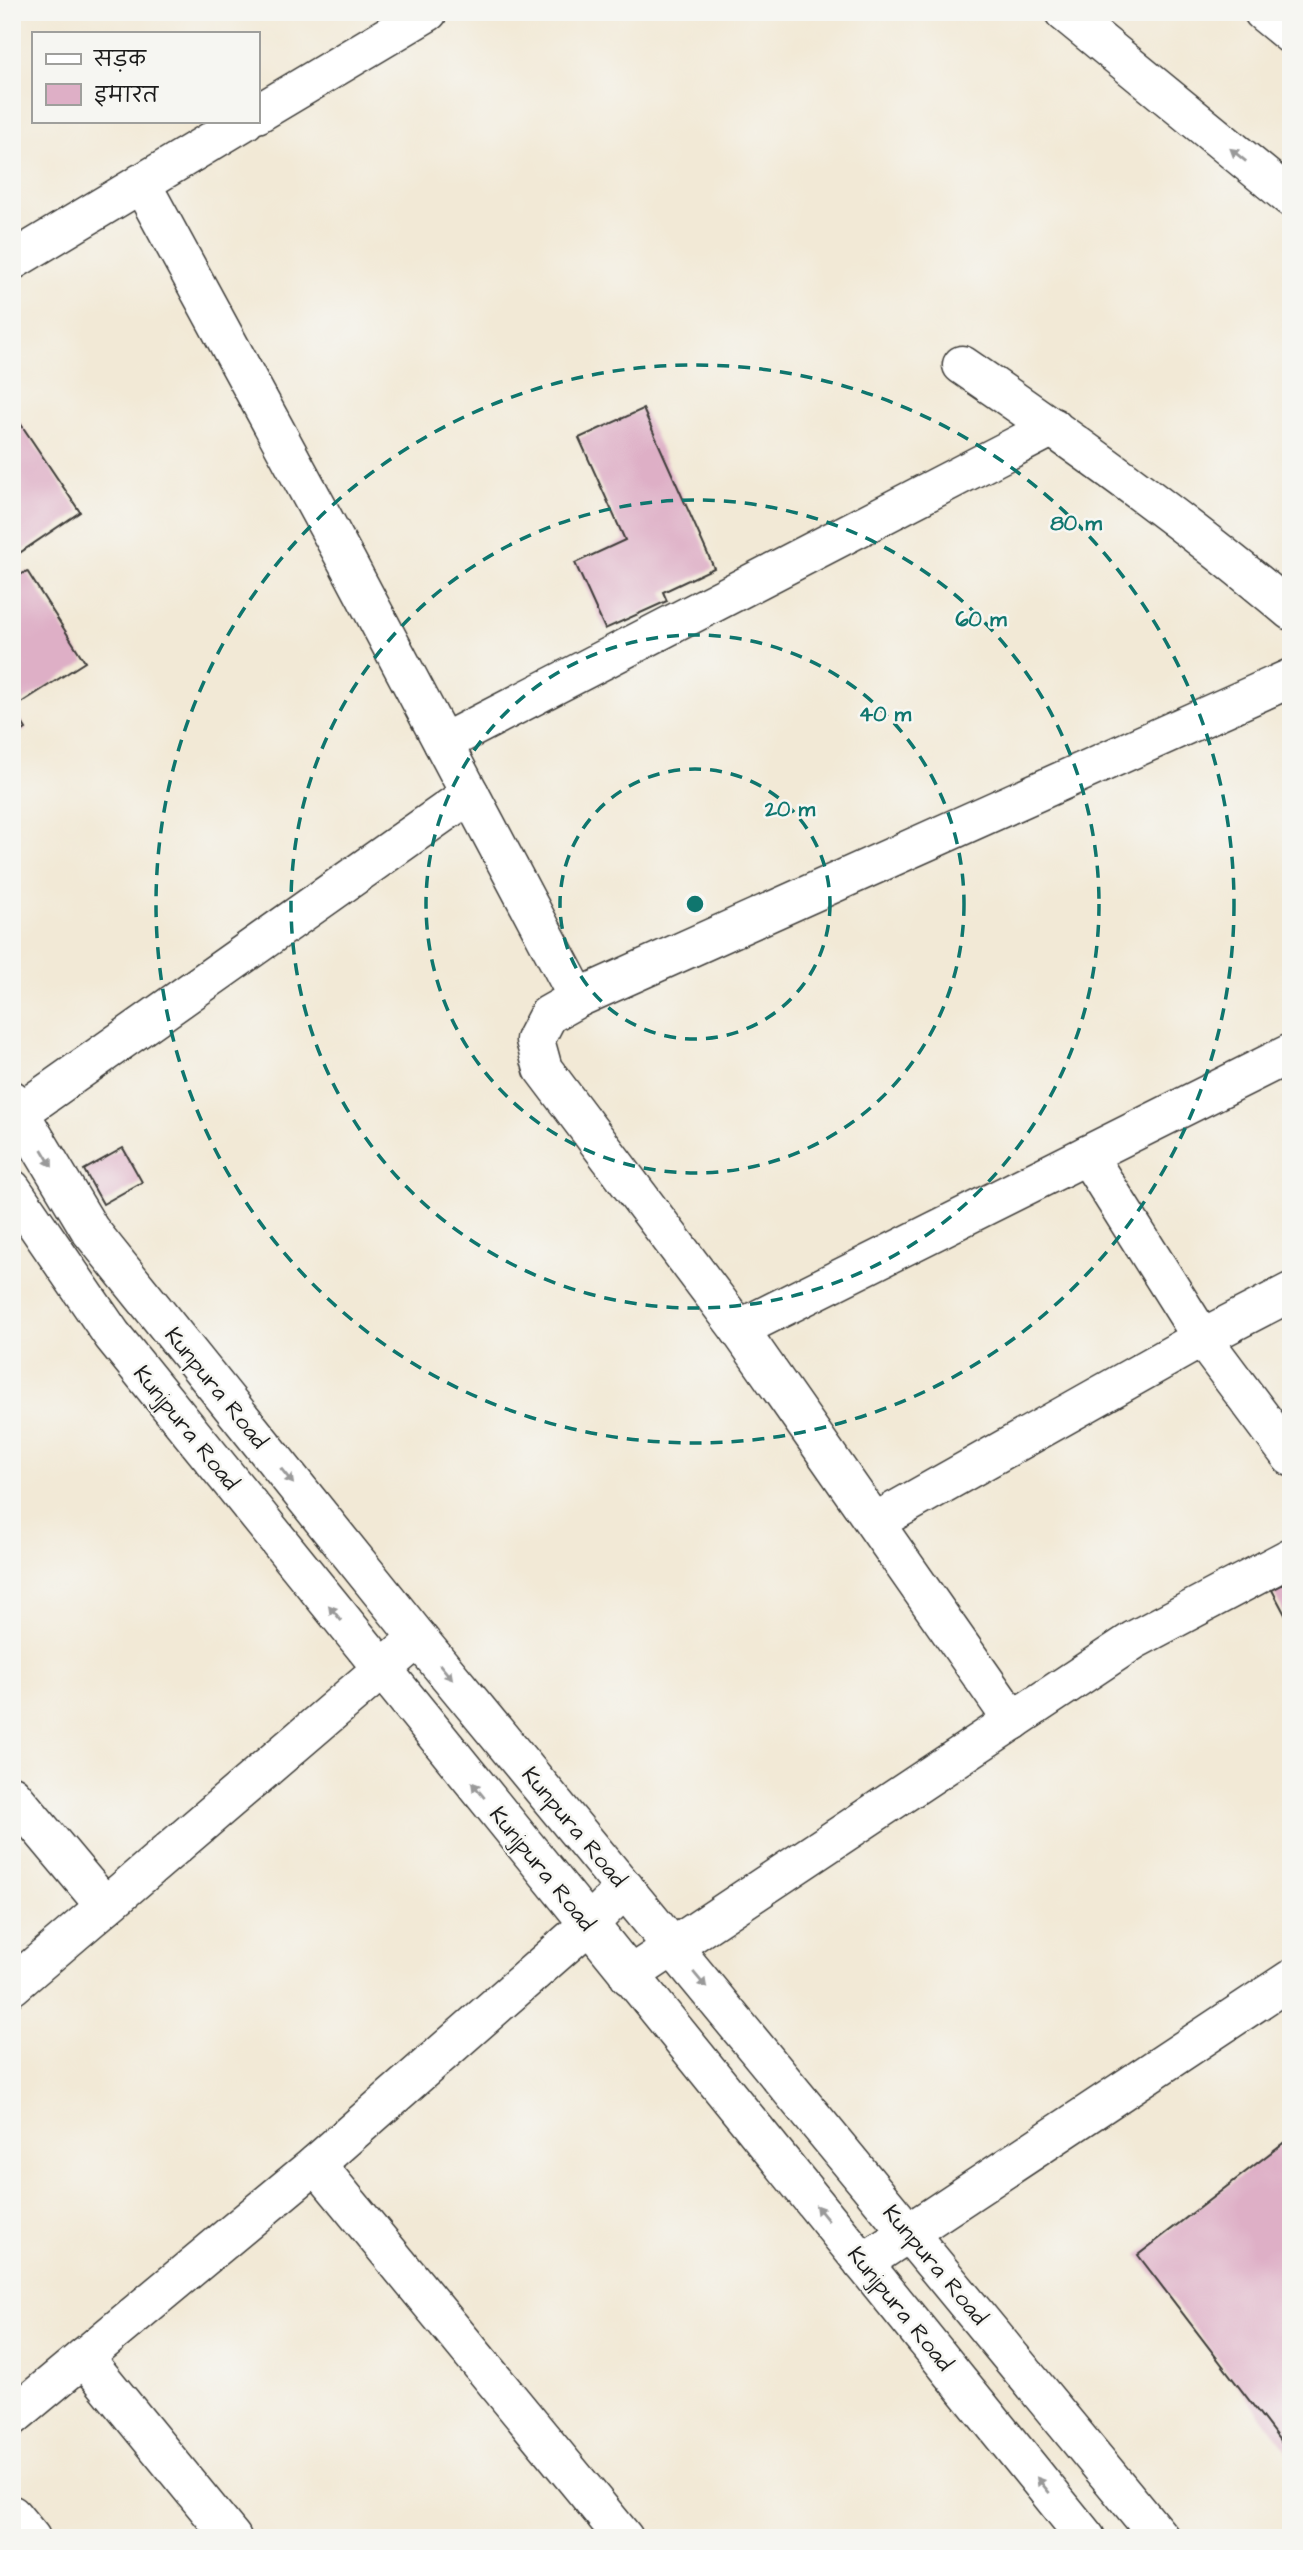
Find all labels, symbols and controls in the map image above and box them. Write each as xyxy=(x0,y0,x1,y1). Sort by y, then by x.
legend xyxy=(32,32,259,122)
text: सड़क xyxy=(93,45,147,74)
text: इमारत xyxy=(94,81,160,110)
one-way arrow xyxy=(1229,147,1247,163)
text: 80 m xyxy=(1050,509,1102,538)
text: 60 m xyxy=(955,605,1007,634)
text: 40 m xyxy=(859,700,912,729)
text: 20 m xyxy=(764,795,816,824)
centre of rings xyxy=(683,892,707,916)
one-way arrow xyxy=(41,1149,53,1168)
street label: Kunpura Road xyxy=(157,1320,275,1456)
street label: Kunjpura Road xyxy=(126,1359,246,1497)
one-way arrow xyxy=(280,1467,295,1485)
one-way arrow xyxy=(327,1604,342,1622)
one-way arrow xyxy=(438,1663,454,1681)
street label: Kunpura Road xyxy=(514,1760,634,1894)
one-way arrow xyxy=(470,1781,485,1799)
street label: Kunjpura Road xyxy=(482,1800,602,1938)
one-way arrow xyxy=(692,1971,707,1988)
street label: Kunpura Road xyxy=(875,2198,995,2332)
one-way arrow xyxy=(815,2205,830,2223)
street label: Kunjpura Road xyxy=(840,2240,960,2378)
one-way arrow xyxy=(1036,2476,1051,2493)

